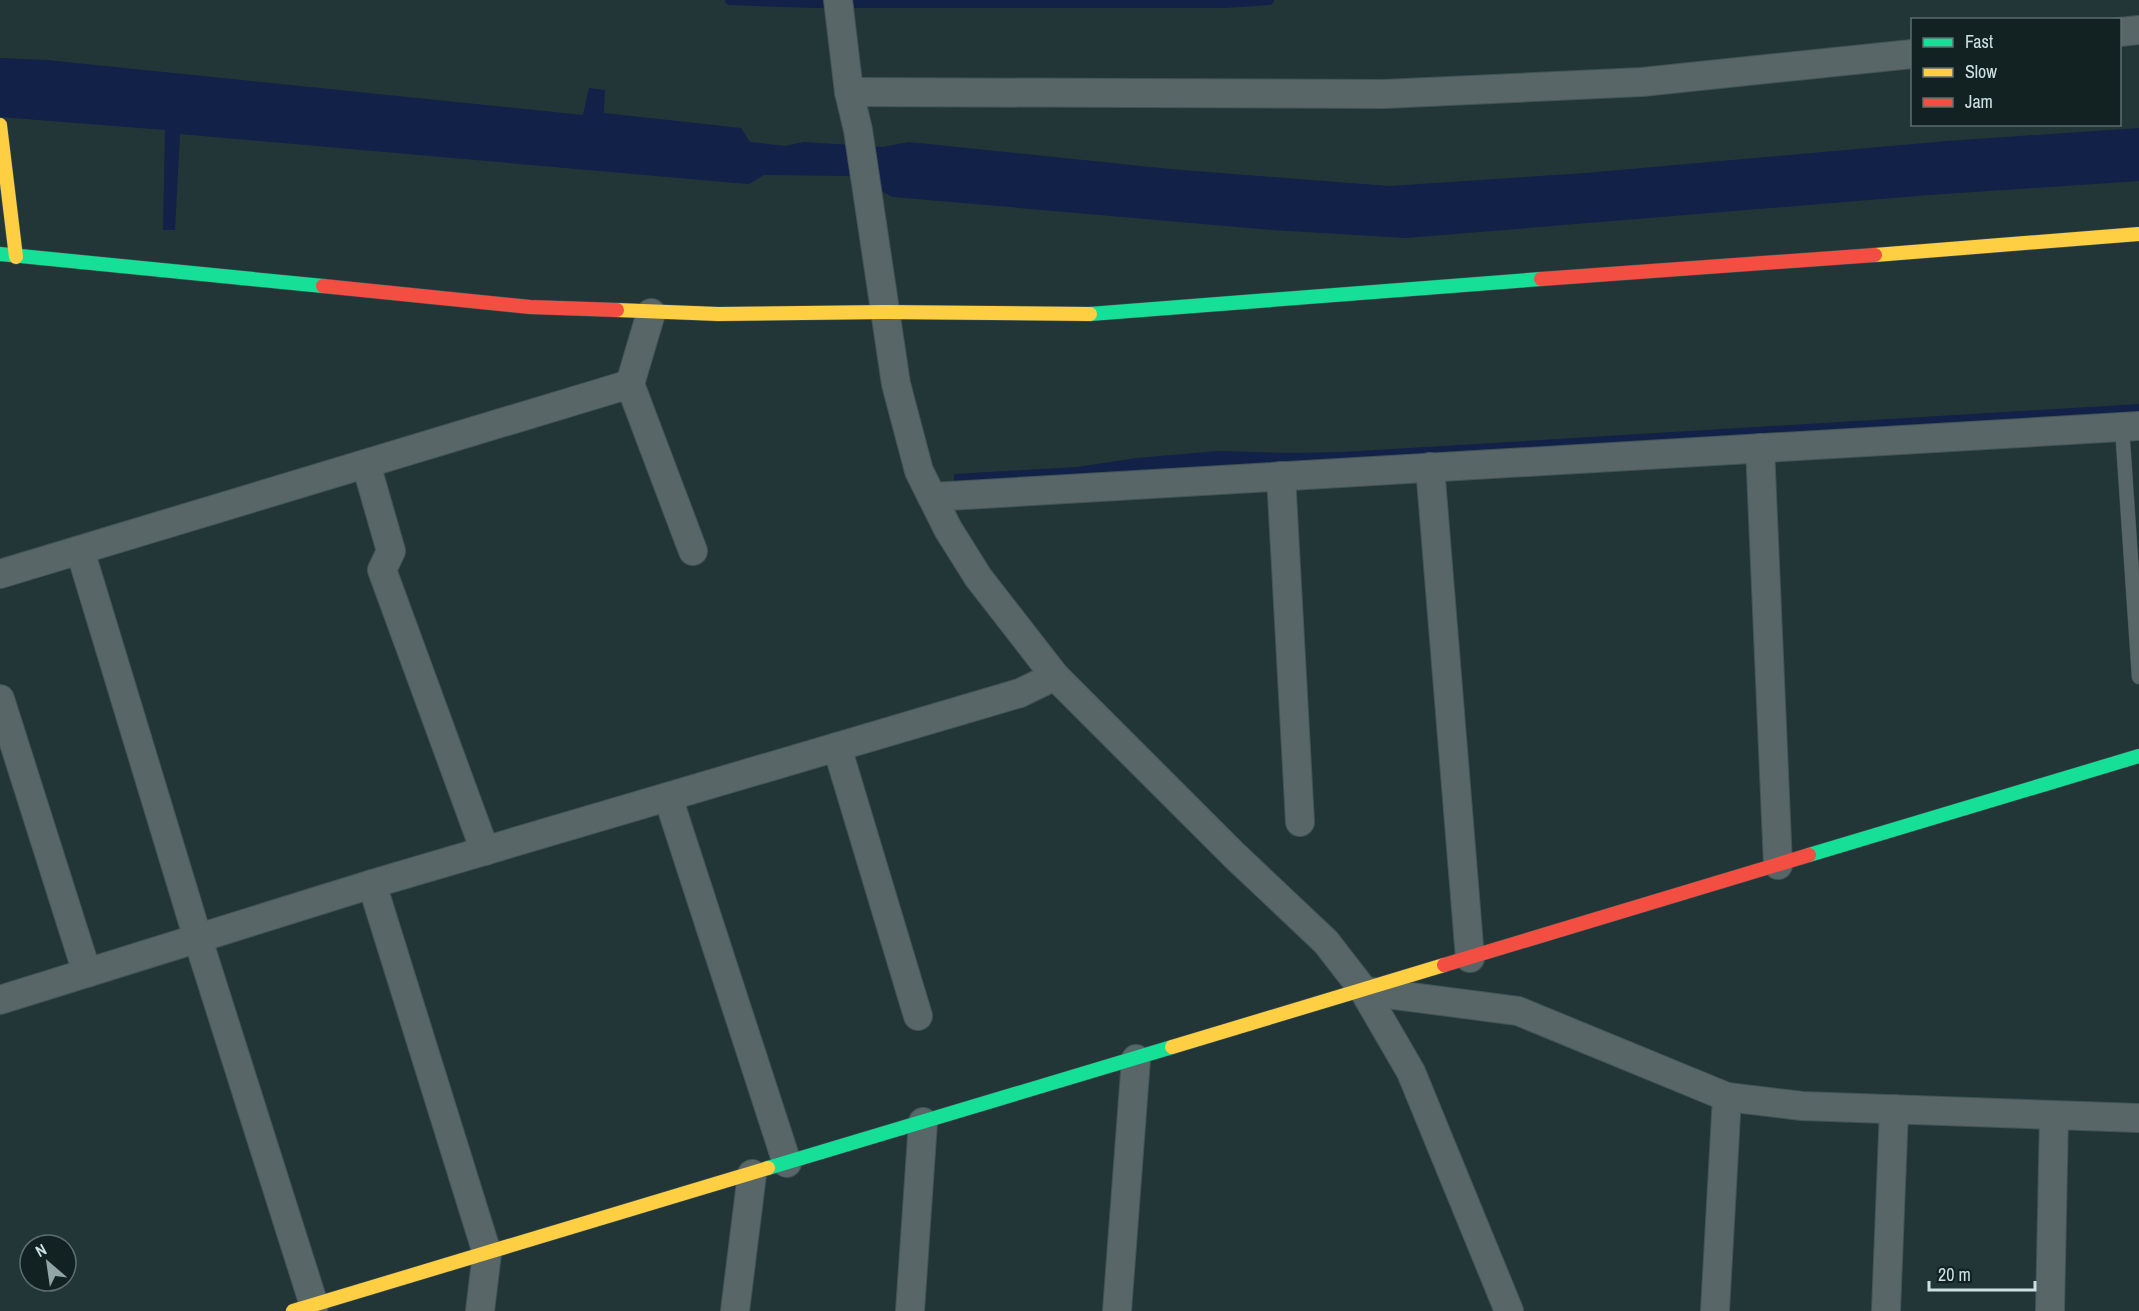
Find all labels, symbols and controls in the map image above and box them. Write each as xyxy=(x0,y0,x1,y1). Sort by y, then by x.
legend xyxy=(1911,18,2121,126)
text: Fast xyxy=(1965,29,1993,54)
text: Slow xyxy=(1965,59,1997,84)
text: Jam xyxy=(1965,89,1993,114)
north arrow xyxy=(18,1233,78,1293)
text: N xyxy=(31,1238,50,1262)
scale bar xyxy=(1929,1254,2036,1292)
text: 20 m xyxy=(1938,1262,1971,1287)

